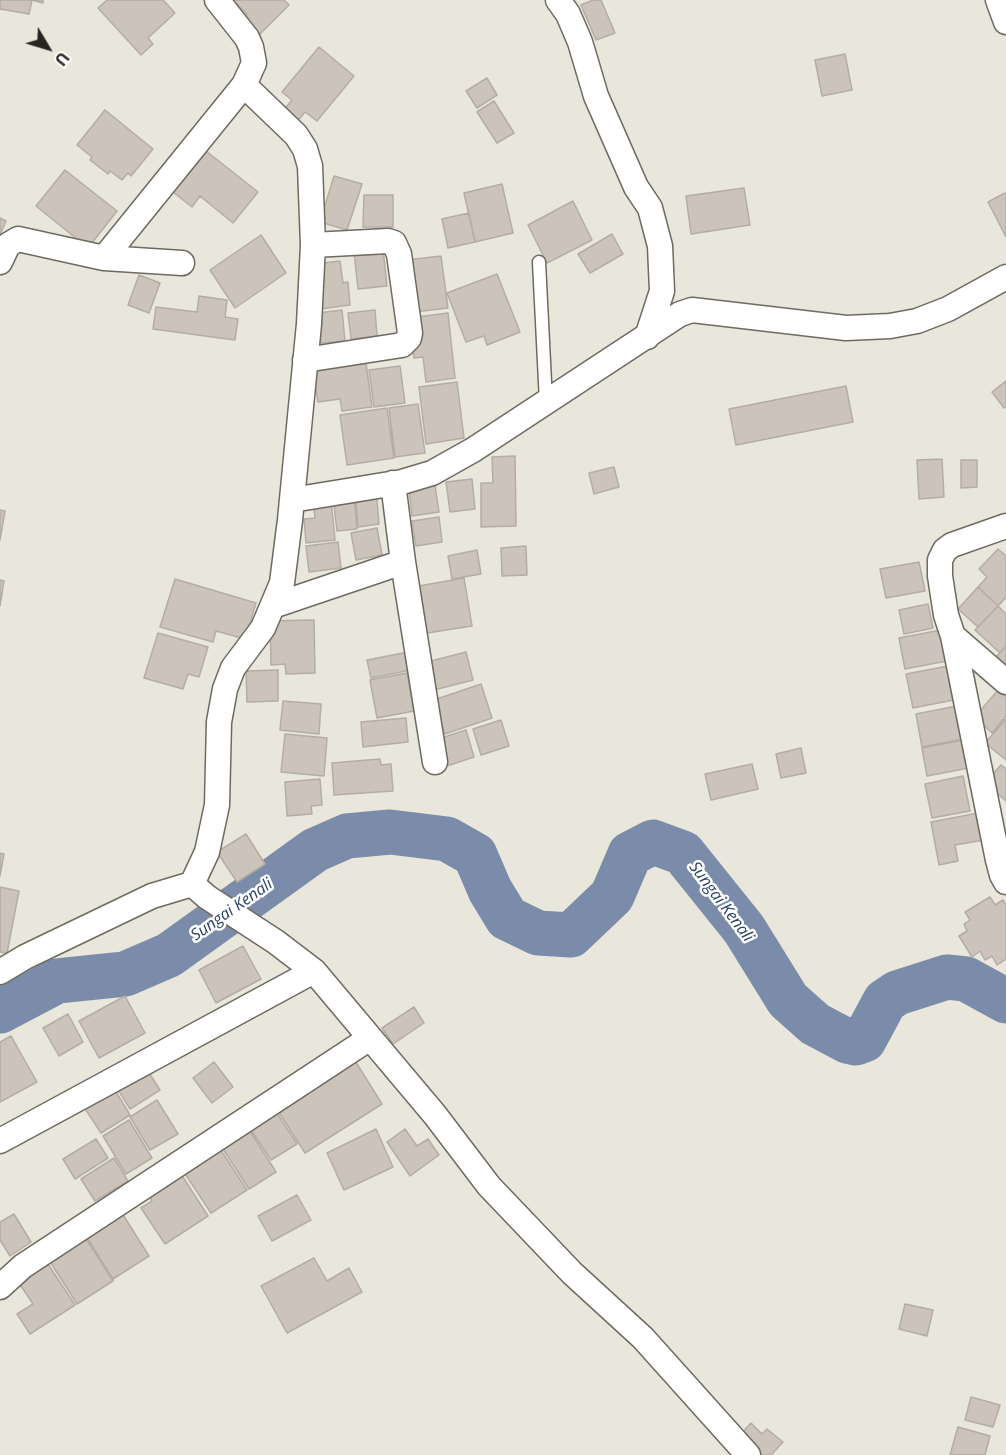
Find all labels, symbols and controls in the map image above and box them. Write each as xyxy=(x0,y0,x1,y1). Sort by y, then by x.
north arrow xyxy=(18,18,78,78)
text: U xyxy=(50,48,75,71)
water label: Sungai Kenali xyxy=(685,858,757,946)
water label: Sungai Kenali xyxy=(187,875,277,945)

